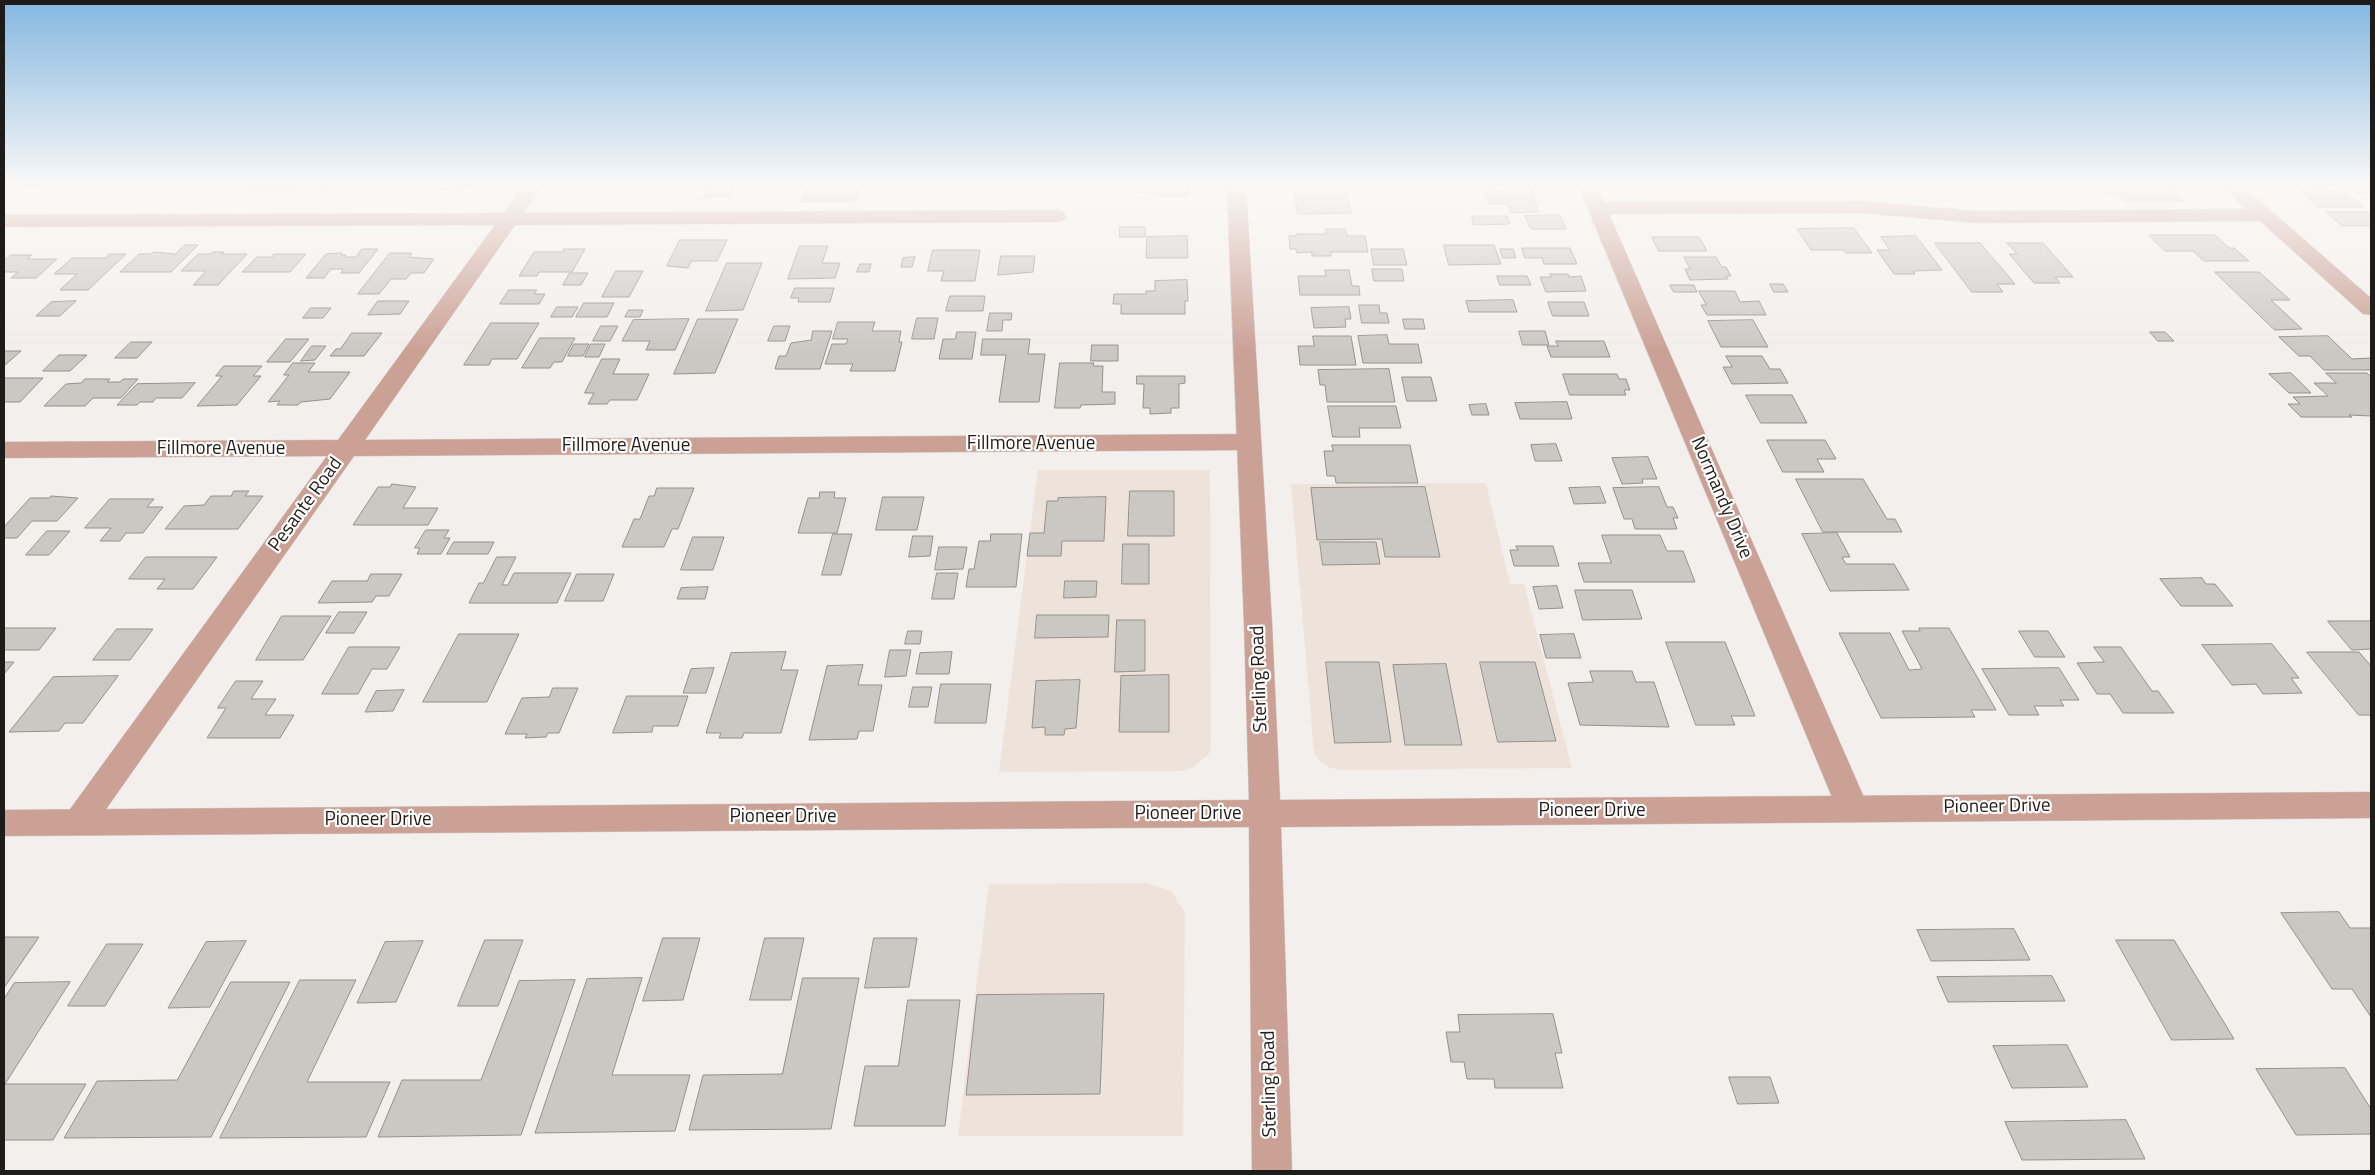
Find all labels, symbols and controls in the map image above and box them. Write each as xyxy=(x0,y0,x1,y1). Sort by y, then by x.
street label: Fillmore Avenue xyxy=(967,433,1095,455)
street label: Normandy Drive xyxy=(1685,434,1757,562)
street label: Fillmore Avenue xyxy=(562,435,690,457)
street label: Fillmore Avenue xyxy=(157,438,285,460)
street label: Pesante Road xyxy=(264,453,348,557)
street label: Sterling Road xyxy=(1247,625,1273,733)
street label: Pioneer Drive xyxy=(1943,795,2051,819)
street label: Pioneer Drive xyxy=(1538,800,1646,822)
street label: Pioneer Drive xyxy=(1134,803,1242,825)
street label: Pioneer Drive xyxy=(729,806,837,828)
street label: Pioneer Drive xyxy=(324,809,432,831)
street label: Sterling Road xyxy=(1258,1030,1282,1138)

